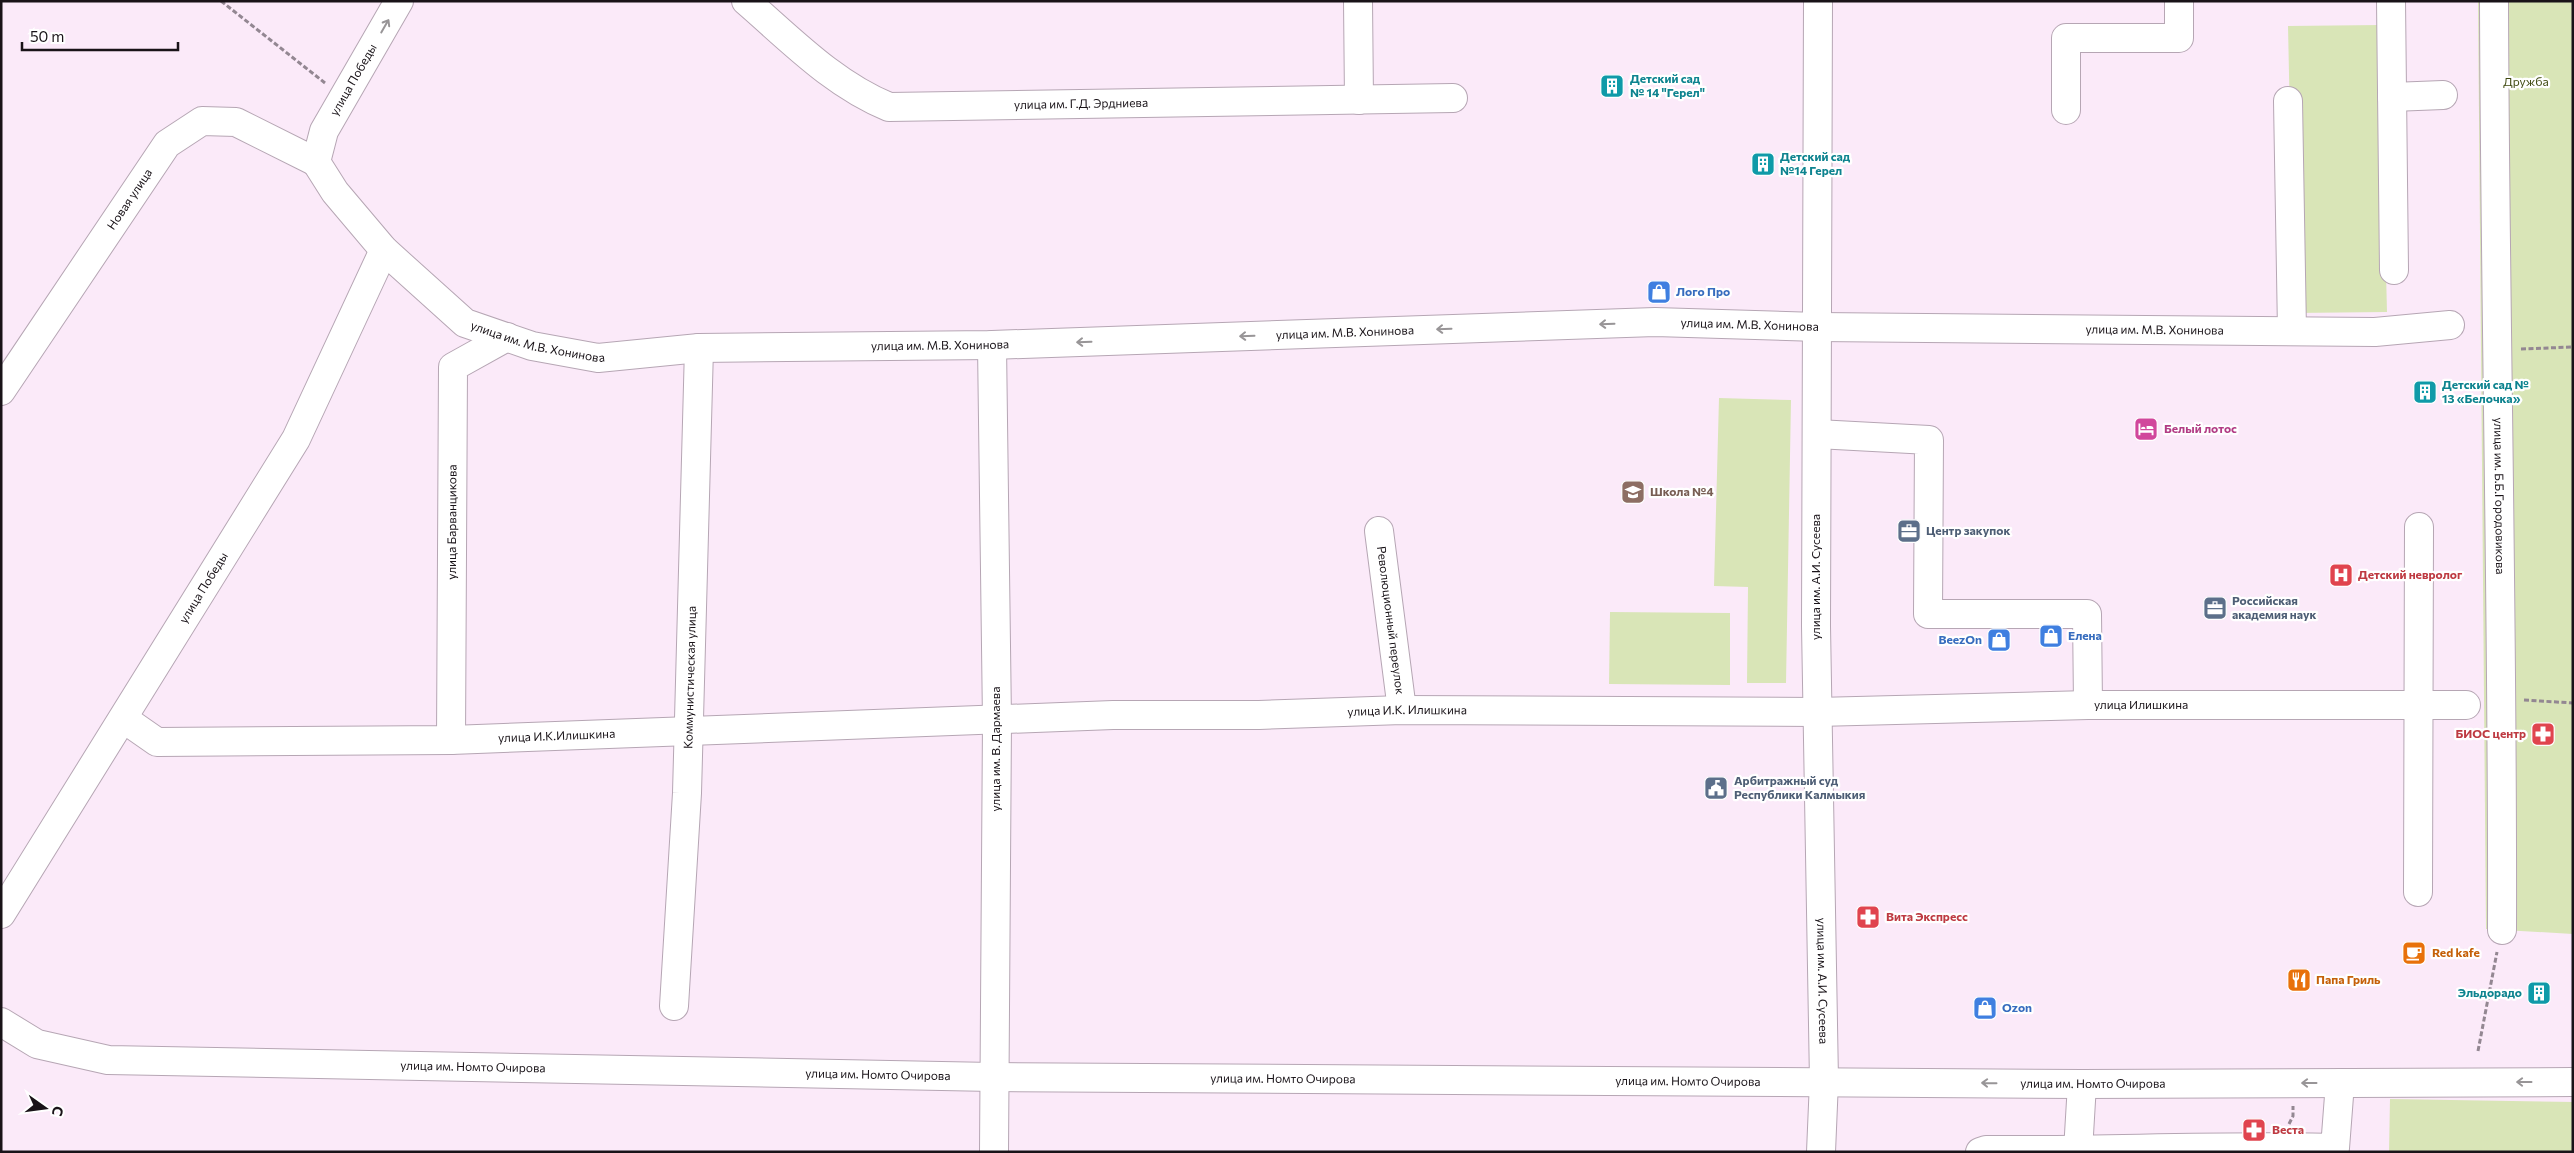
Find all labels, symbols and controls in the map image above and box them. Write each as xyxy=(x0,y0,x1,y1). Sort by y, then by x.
one-way arrow xyxy=(380,18,390,33)
scale bar xyxy=(22,20,179,52)
text: 50 m xyxy=(30,27,64,45)
street label: улица Победы xyxy=(326,41,379,118)
place label: Детский сад № 14 "Герел" xyxy=(1630,71,1705,99)
building icon: Детский сад № 14 "Герел" xyxy=(1599,73,1625,99)
park label: Дружба xyxy=(2503,74,2549,88)
street label: улица им. Г.Д. Эрдниева xyxy=(1014,95,1148,111)
place label: Детский сад №14 Герел xyxy=(1780,149,1851,177)
building icon: Детский сад №14 Герел xyxy=(1750,151,1776,177)
street label: Новая улица xyxy=(104,166,154,232)
shop icon: Лого Про xyxy=(1646,279,1672,305)
place label: Лого Про xyxy=(1676,284,1730,298)
street label: улица им. М.В. Хонинова xyxy=(1680,315,1819,333)
street label: улица им. М.В. Хонинова xyxy=(469,318,605,364)
one-way arrow xyxy=(1599,319,1615,328)
street label: улица им. М.В. Хонинова xyxy=(2085,321,2224,337)
street label: улица им. М.В. Хонинова xyxy=(1276,322,1414,341)
one-way arrow xyxy=(1436,325,1452,334)
one-way arrow xyxy=(1239,332,1255,341)
street label: улица им. М.В. Хонинова xyxy=(871,336,1009,352)
one-way arrow xyxy=(1077,337,1093,347)
place label: Детский сад № 13 «Белочка» xyxy=(2442,377,2529,405)
building icon: Детский сад № 13 «Белочка» xyxy=(2412,379,2438,405)
hotel icon: Белый лотос xyxy=(2133,416,2159,442)
street label: улица им. Б.Б.Городовикова xyxy=(2492,417,2508,575)
place label: Белый лотос xyxy=(2164,421,2237,435)
street label: улица Барванцикова xyxy=(444,464,458,580)
school or university icon: Школа №4 xyxy=(1620,479,1646,505)
place label: Школа №4 xyxy=(1650,484,1714,498)
street label: улица им. А.И. Сусеева xyxy=(1808,514,1822,640)
office icon: Центр закупок xyxy=(1896,518,1922,544)
place label: Центр закупок xyxy=(1926,523,2010,537)
street label: Революционный переулок xyxy=(1375,545,1408,696)
street label: улица Победы xyxy=(176,549,230,625)
hospital icon: Детский невролог xyxy=(2328,562,2354,588)
place label: Детский невролог xyxy=(2358,567,2463,581)
place label: Российская академия наук xyxy=(2232,593,2317,621)
office icon: Российская академия наук xyxy=(2202,595,2228,621)
street label: Коммунистическая улица xyxy=(680,606,698,749)
shop icon: Елена xyxy=(2038,623,2064,649)
shop icon: BeezOn xyxy=(1986,627,2012,653)
place label: Елена xyxy=(2068,628,2102,642)
place label: BeezOn xyxy=(1939,632,1982,646)
street label: улица им. В. Дармаева xyxy=(988,687,1002,811)
street label: улица Илишкина xyxy=(2094,697,2188,711)
street label: улица И.К. Илишкина xyxy=(1347,702,1467,718)
pharmacy icon: БИОС центр xyxy=(2530,721,2556,747)
street label: улица И.К.Илишкина xyxy=(498,726,615,744)
place label: БИОС центр xyxy=(2456,726,2526,740)
place label: Арбитражный суд Республики Калмыкия xyxy=(1734,773,1865,801)
public building icon: Арбитражный суд Республики Калмыкия xyxy=(1703,775,1729,801)
pharmacy icon: Вита Экспресс xyxy=(1855,904,1881,930)
place label: Вита Экспресс xyxy=(1886,909,1968,923)
street label: улица им. А.И. Сусеева xyxy=(1815,918,1831,1044)
cafe icon: Red kafe xyxy=(2401,940,2427,966)
place label: Red kafe xyxy=(2432,945,2480,959)
restaurant icon: Папа Гриль xyxy=(2286,967,2312,993)
place label: Папа Гриль xyxy=(2316,972,2381,986)
building icon: Эльдорадо xyxy=(2526,980,2552,1006)
place label: Эльдорадо xyxy=(2458,985,2522,999)
shop icon: Ozon xyxy=(1972,995,1998,1021)
place label: Ozon xyxy=(2002,1000,2032,1014)
street label: улица им. Номто Очирова xyxy=(400,1058,546,1074)
street label: улица им. Номто Очирова xyxy=(805,1065,951,1082)
street label: улица им. Номто Очирова xyxy=(1210,1070,1356,1085)
street label: улица им. Номто Очирова xyxy=(1615,1073,1761,1088)
street label: улица им. Номто Очирова xyxy=(2020,1076,2166,1090)
one-way arrow xyxy=(2516,1077,2532,1087)
one-way arrow xyxy=(1981,1078,1998,1088)
one-way arrow xyxy=(2301,1078,2318,1088)
north arrow xyxy=(20,1083,70,1133)
text: С xyxy=(49,1105,68,1118)
pharmacy icon: Веста xyxy=(2241,1117,2267,1143)
place label: Веста xyxy=(2272,1122,2304,1136)

